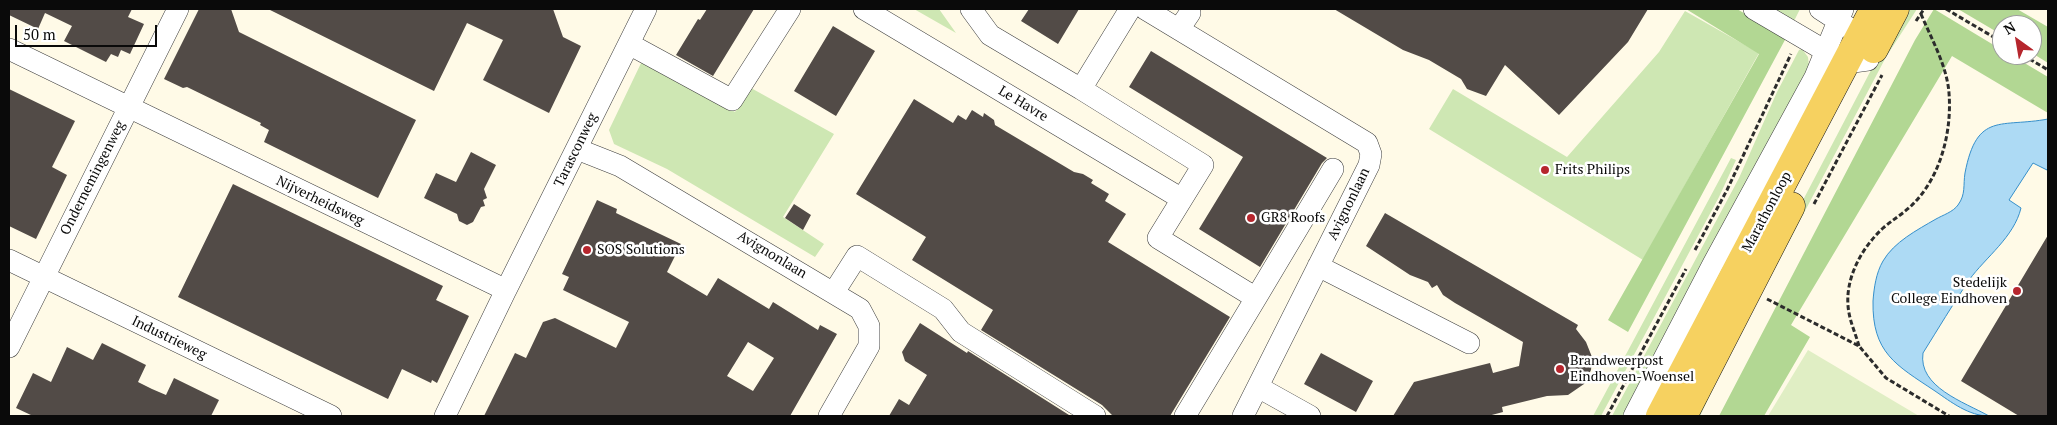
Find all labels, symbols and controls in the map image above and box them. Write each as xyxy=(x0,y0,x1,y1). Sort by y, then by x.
scale bar xyxy=(18,15,160,47)
north arrow xyxy=(1992,15,2042,65)
text: N xyxy=(2000,17,2019,39)
text: 50 m xyxy=(23,24,56,44)
street label: Le Havre xyxy=(995,83,1051,125)
street label: Tarasconweg xyxy=(551,110,601,190)
street label: Ondernemingenweg xyxy=(57,118,129,238)
place label: Frits Philips xyxy=(1555,162,1630,178)
marker: Frits Philips xyxy=(1539,164,1551,176)
street label: Avignonlaan xyxy=(1324,165,1374,243)
street label: Marathonloop xyxy=(1739,169,1795,255)
street label: Nijverheidsweg xyxy=(273,173,367,229)
place label: GR8 Roofs xyxy=(1261,210,1325,226)
marker: GR8 Roofs xyxy=(1245,212,1257,224)
street label: Avignonlaan xyxy=(734,228,810,282)
place label: SOS Solutions xyxy=(597,242,685,258)
marker: SOS Solutions xyxy=(581,244,593,256)
place label: Stedelijk College Eindhoven xyxy=(1891,275,2007,308)
marker: Stedelijk College Eindhoven xyxy=(2011,285,2023,297)
street label: Industrieweg xyxy=(129,313,209,363)
place label: Brandweerpost Eindhoven-Woensel xyxy=(1570,353,1694,386)
marker: Brandweerpost Eindhoven-Woensel xyxy=(1554,363,1566,375)

